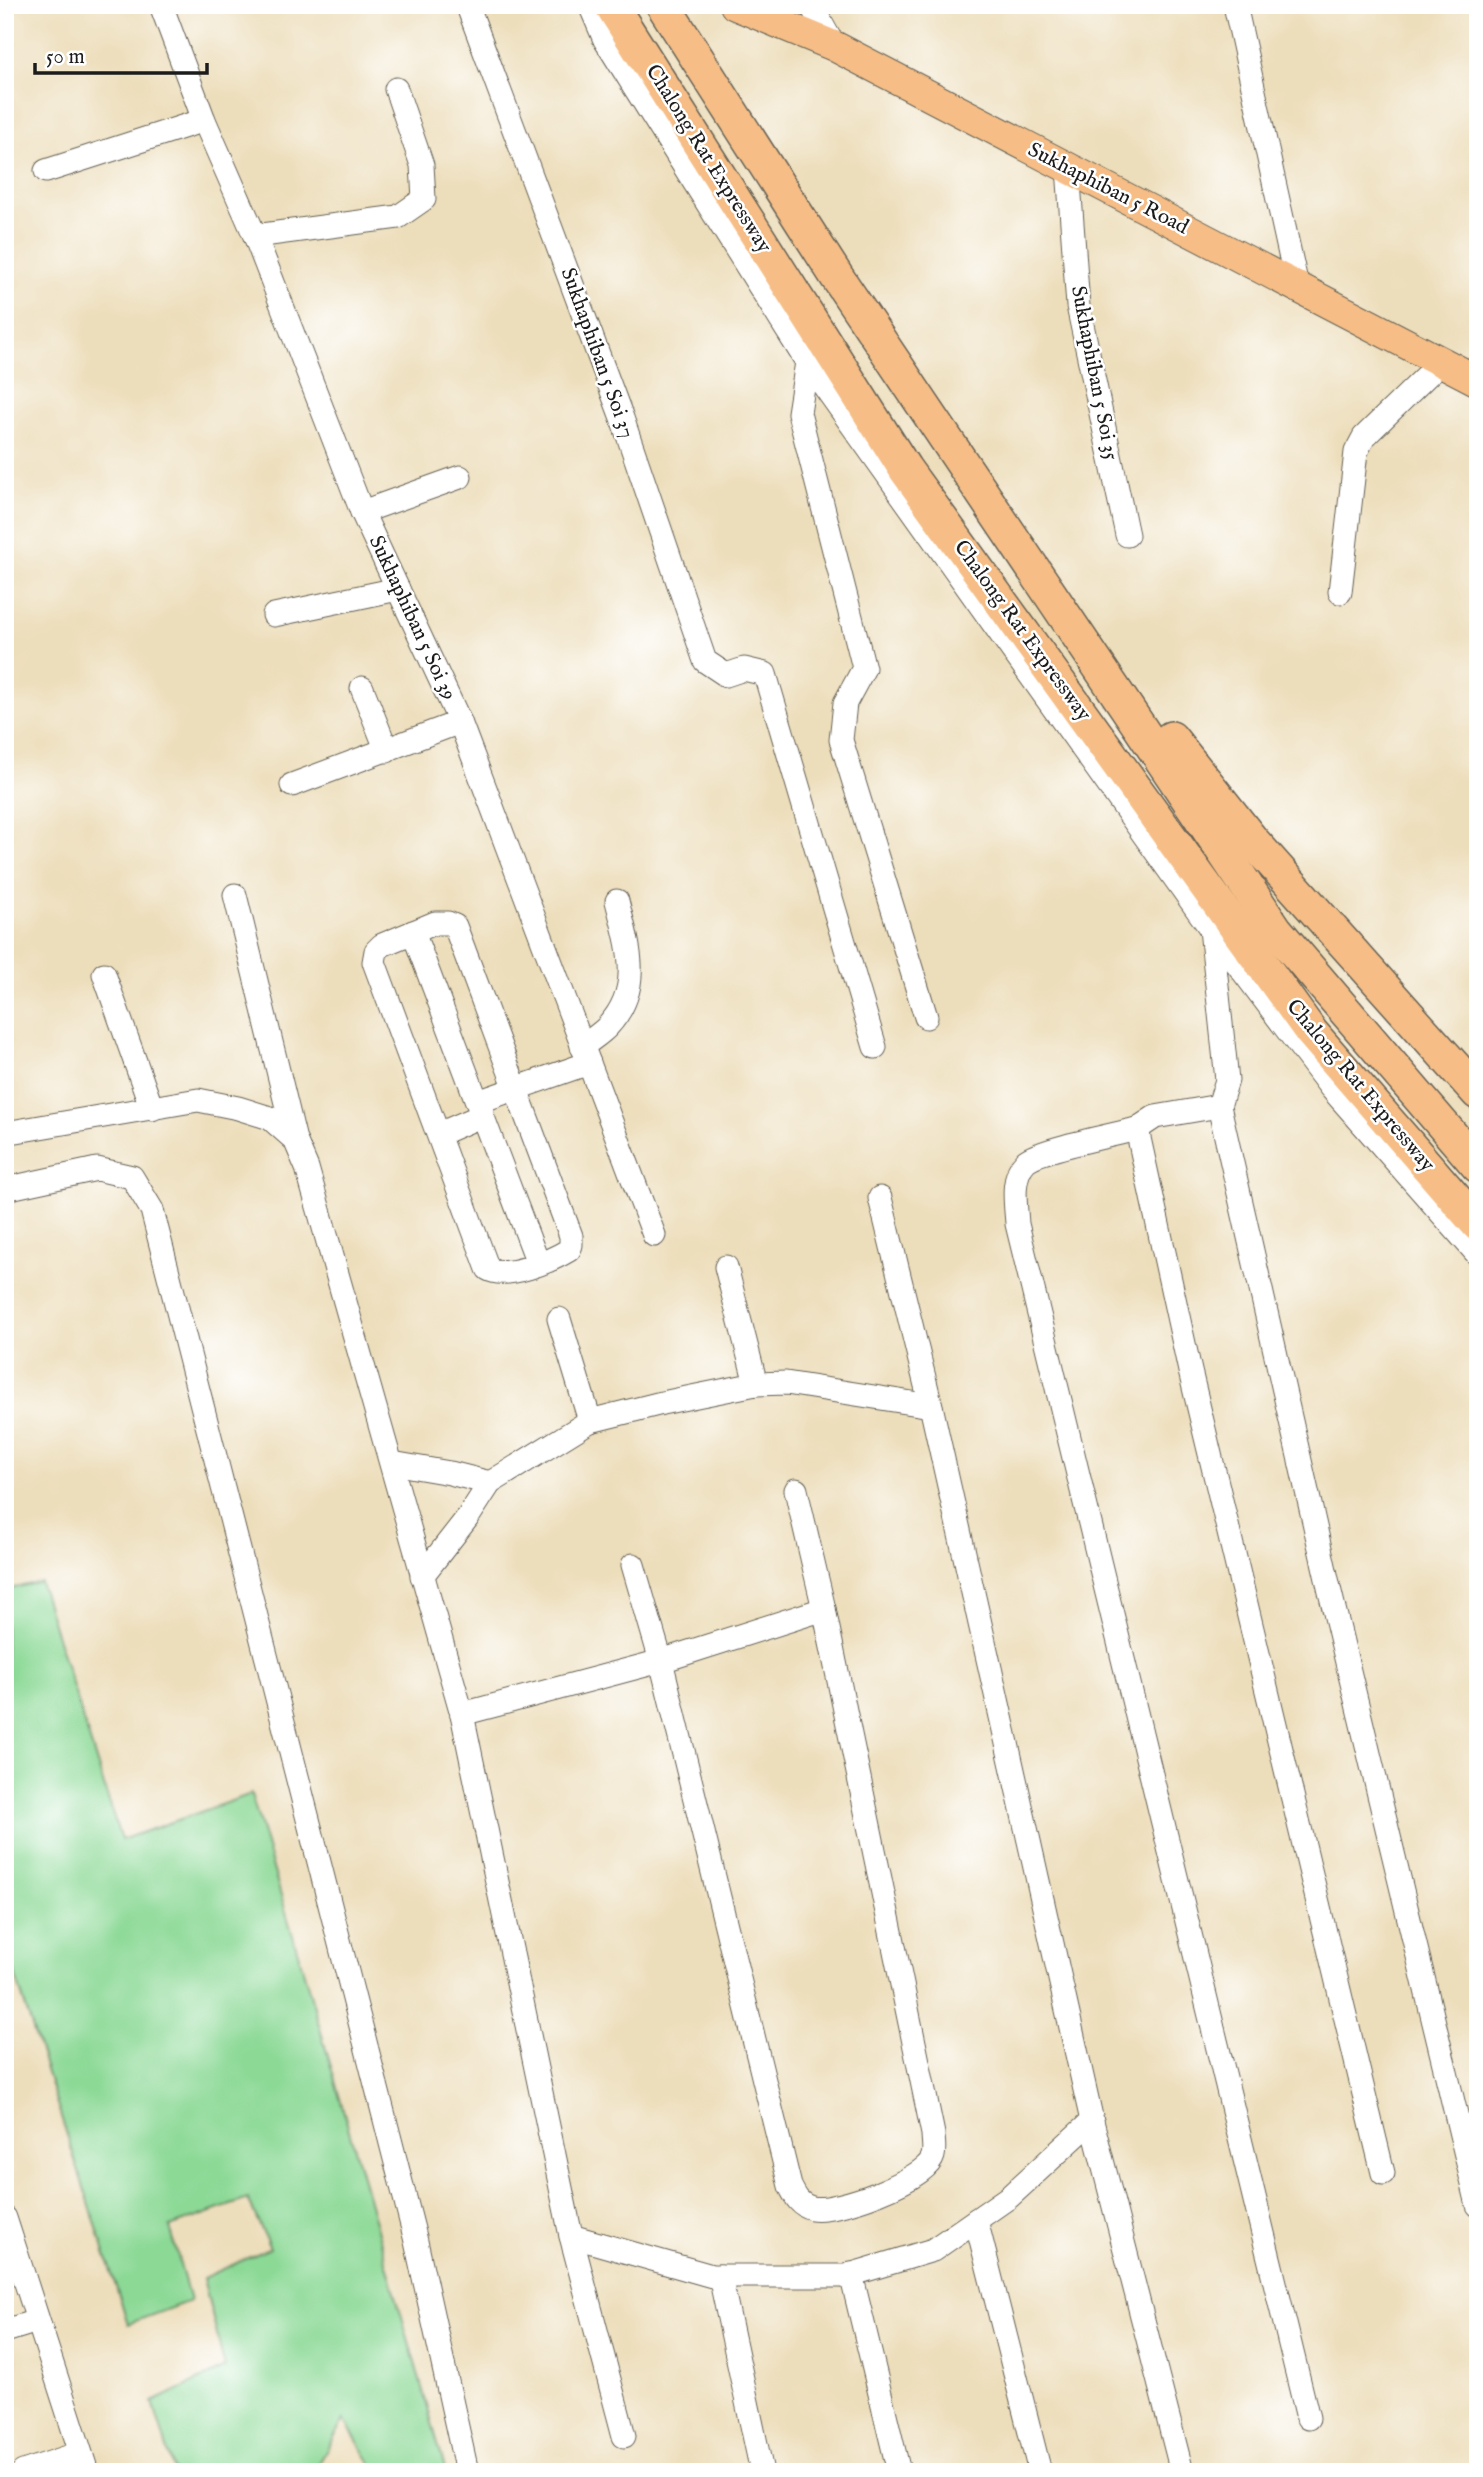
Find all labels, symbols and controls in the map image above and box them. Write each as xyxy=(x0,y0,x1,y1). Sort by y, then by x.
scale bar xyxy=(35,32,206,76)
text: 50 m xyxy=(46,44,85,71)
street label: Chalong Rat Expressway xyxy=(639,60,777,259)
street label: Sukhaphiban 5 Road xyxy=(1023,137,1194,242)
street label: Sukhaphiban 5 Soi 37 xyxy=(554,264,640,442)
street label: Sukhaphiban 5 Soi 35 xyxy=(1064,284,1124,463)
street label: Sukhaphiban 5 Soi 39 xyxy=(362,531,462,705)
street label: Chalong Rat Expressway xyxy=(947,535,1097,727)
street label: Chalong Rat Expressway xyxy=(1280,994,1441,1178)

